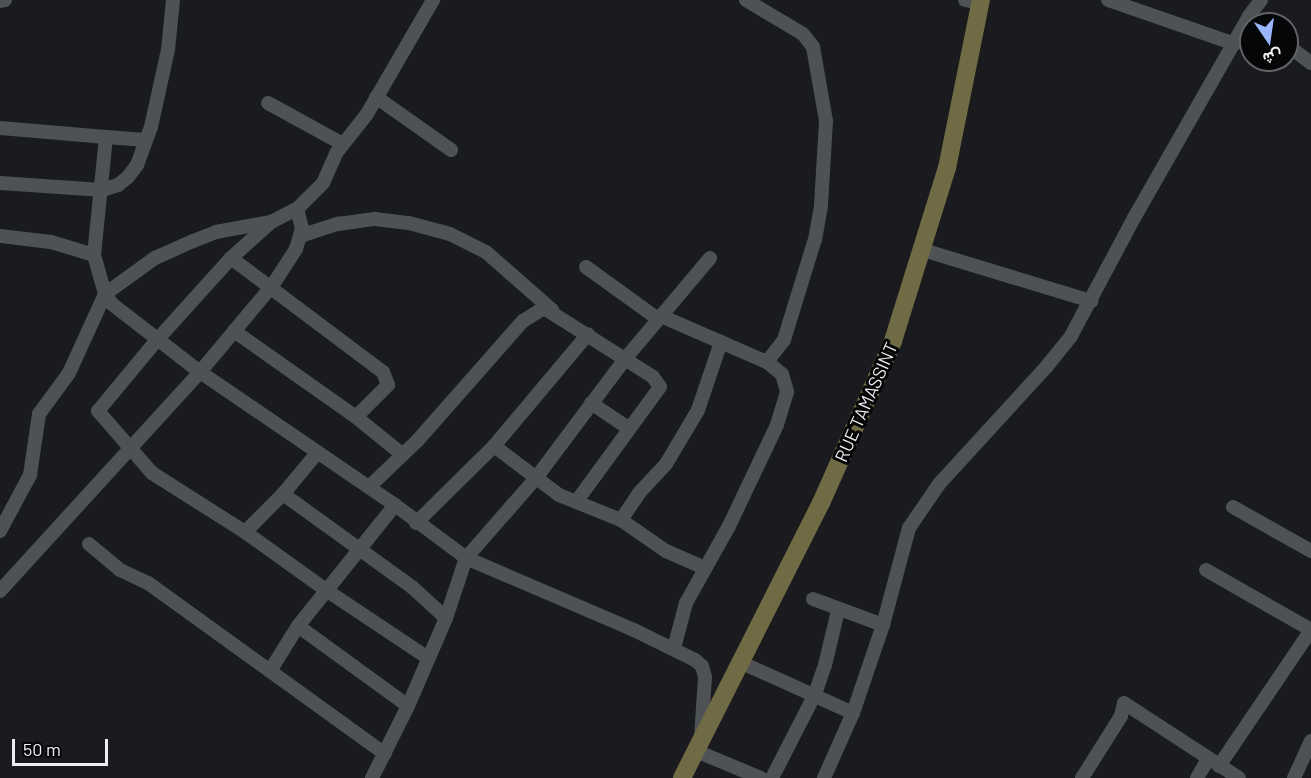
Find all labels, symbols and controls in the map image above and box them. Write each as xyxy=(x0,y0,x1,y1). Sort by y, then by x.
north arrow xyxy=(1239,12,1299,72)
text: ش xyxy=(1261,47,1284,69)
street label: RUE TAMASSINT xyxy=(830,339,902,465)
scale bar xyxy=(15,727,111,765)
text: 50 m xyxy=(23,738,61,760)

